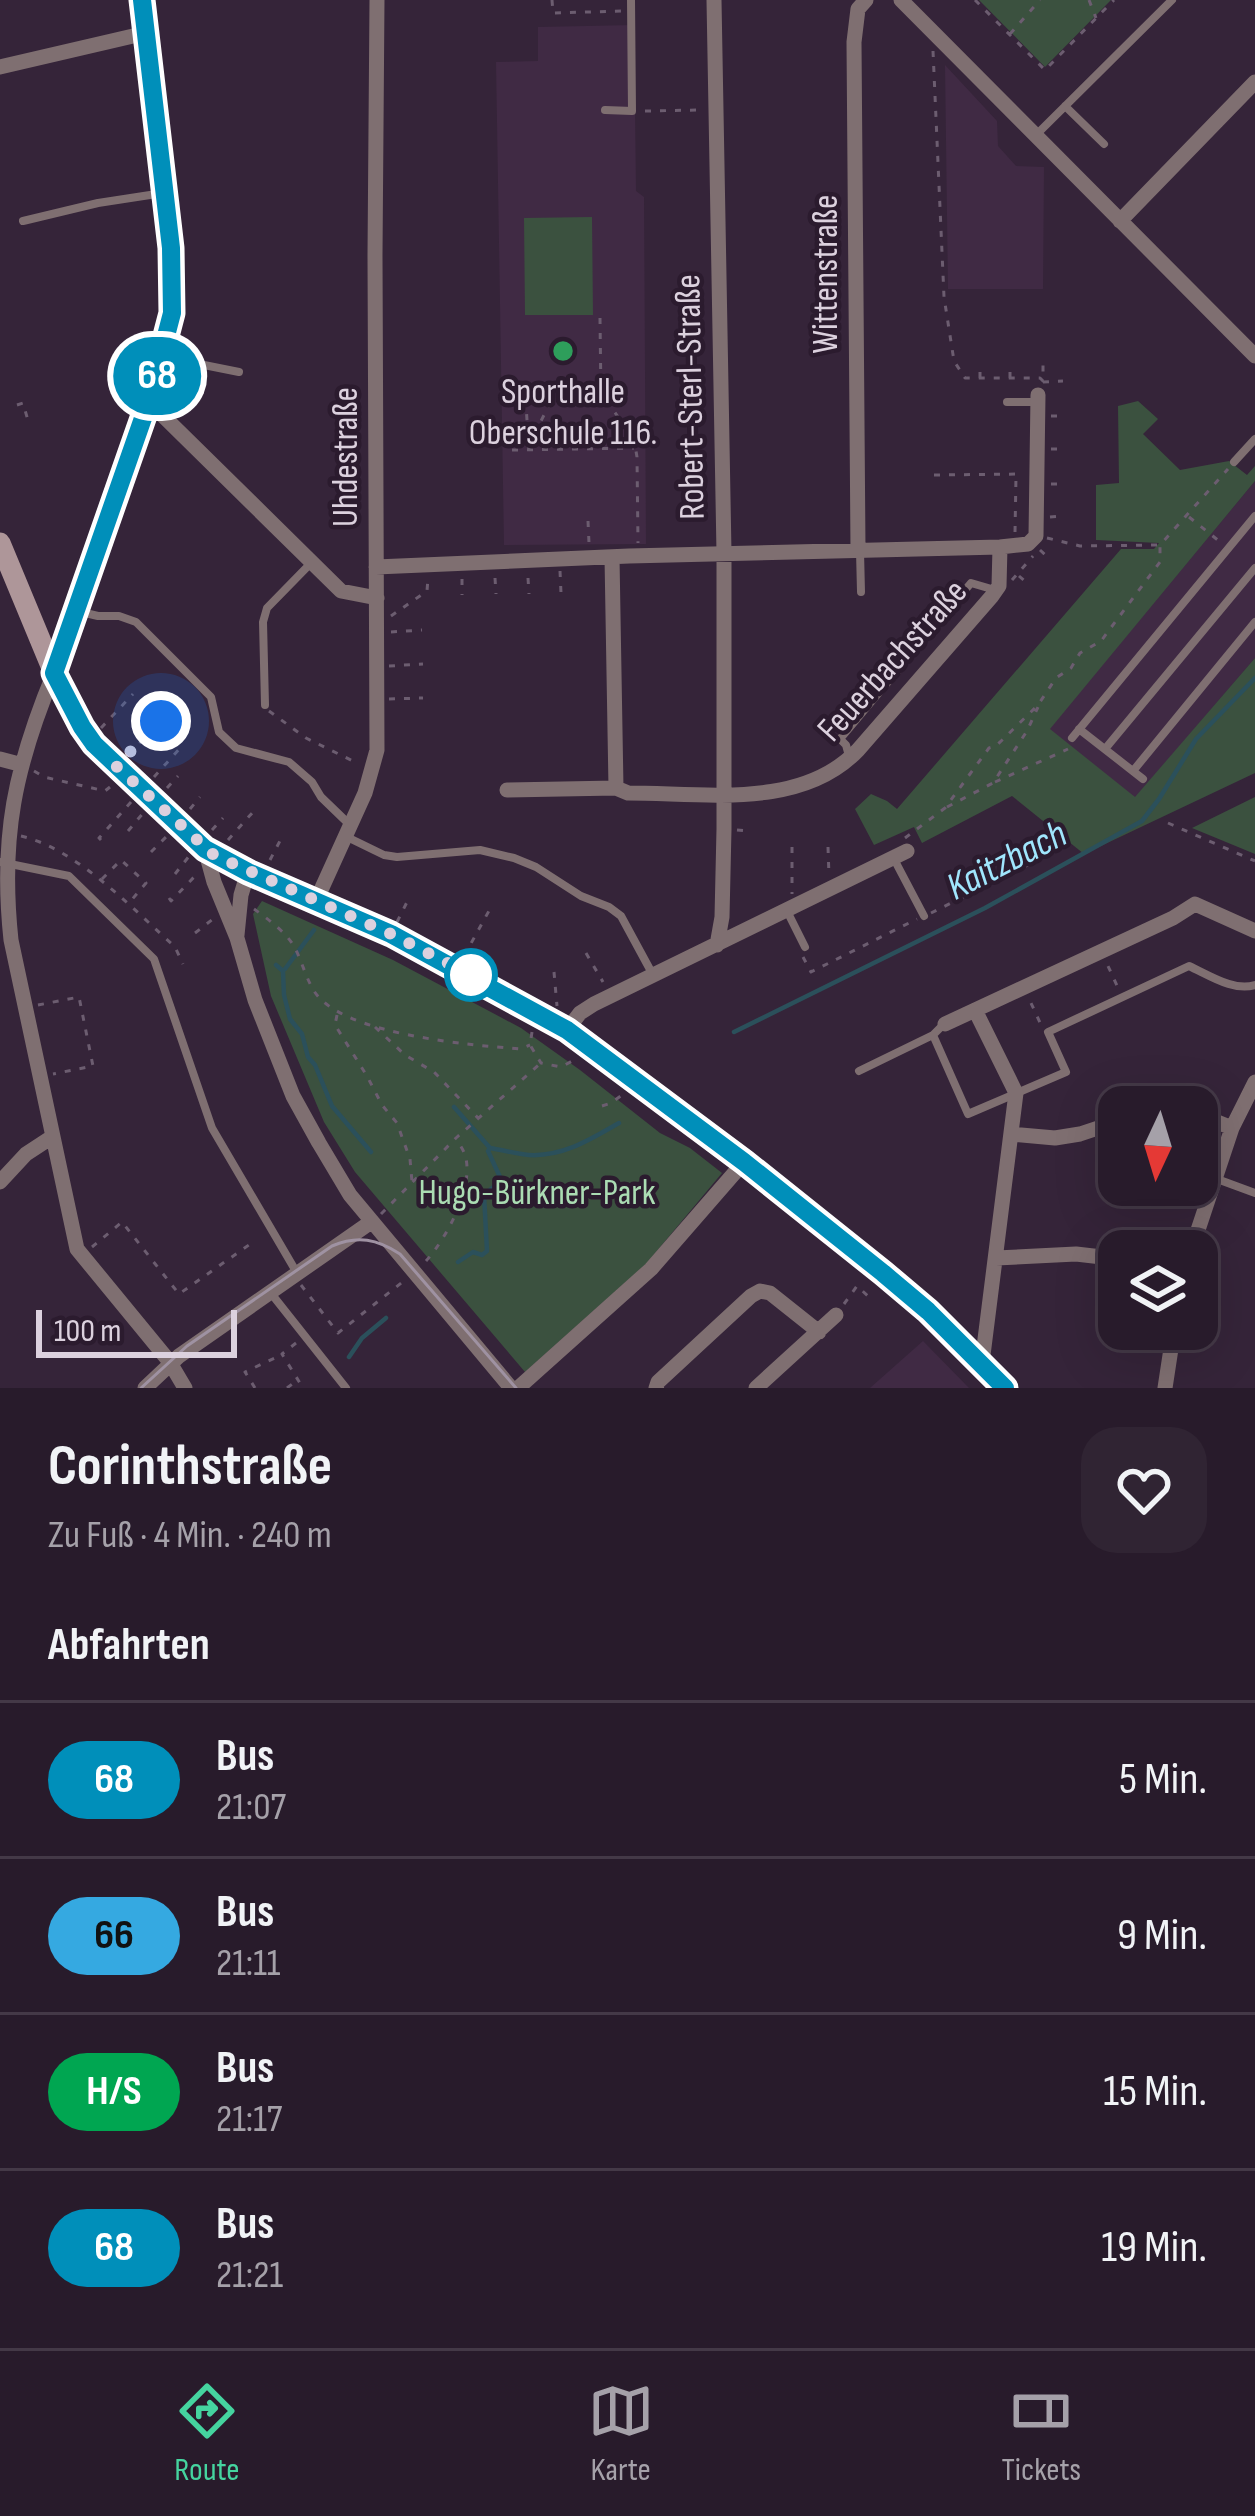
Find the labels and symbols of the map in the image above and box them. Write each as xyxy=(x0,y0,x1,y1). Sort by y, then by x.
street label: Wittenstraße xyxy=(805,195,848,353)
street label: Robert-Sterl-Straße xyxy=(667,274,715,520)
line badge: 68 xyxy=(103,337,211,415)
marker: Sporthalle Oberschule 116. xyxy=(550,338,576,364)
place label: Sporthalle Oberschule 116. xyxy=(469,371,657,455)
street label: Uhdestraße xyxy=(325,387,368,527)
street label: Feuerbachstraße xyxy=(809,571,977,751)
your location xyxy=(131,691,191,751)
water label: Kaitzbach xyxy=(939,811,1075,911)
unlabelled marker xyxy=(446,950,496,1000)
north arrow xyxy=(1098,1086,1218,1206)
park label: Hugo-Bürkner-Park xyxy=(419,1172,656,1215)
scale bar xyxy=(36,1304,237,1357)

